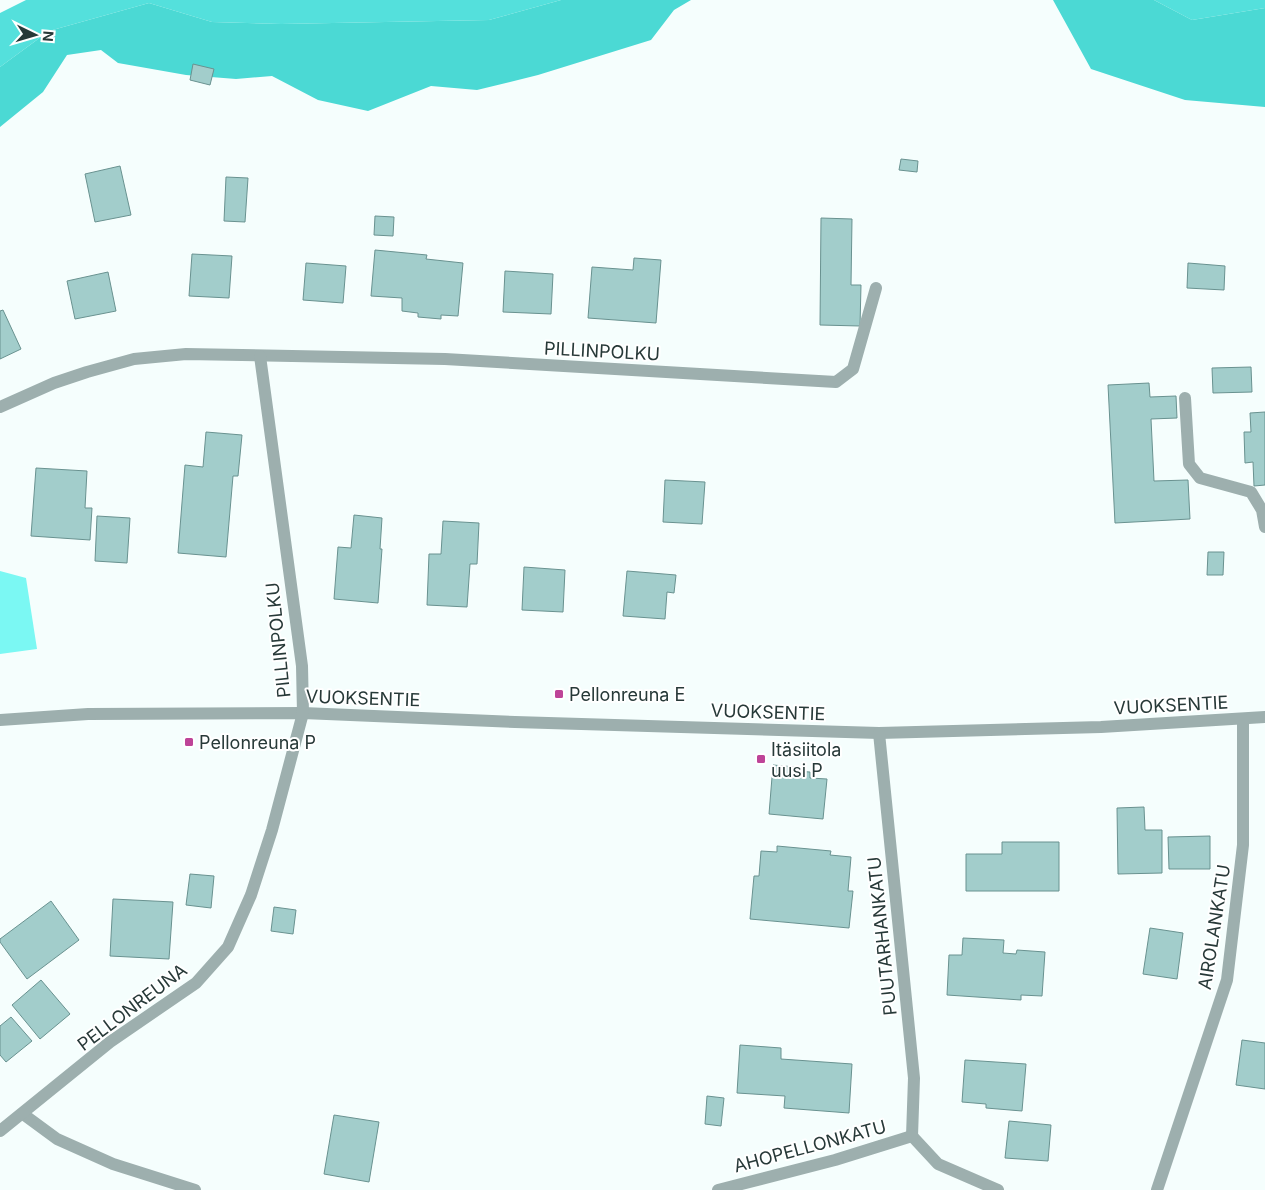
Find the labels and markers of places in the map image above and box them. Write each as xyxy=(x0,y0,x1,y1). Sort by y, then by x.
place label: Pellonreuna E xyxy=(569,684,685,705)
marker: Pellonreuna E xyxy=(553,688,565,700)
place label: Pellonreuna P xyxy=(199,732,316,753)
marker: Pellonreuna P xyxy=(183,736,195,748)
place label: Itäsiitola uusi P xyxy=(771,739,841,781)
marker: Itäsiitola uusi P xyxy=(755,753,767,765)

